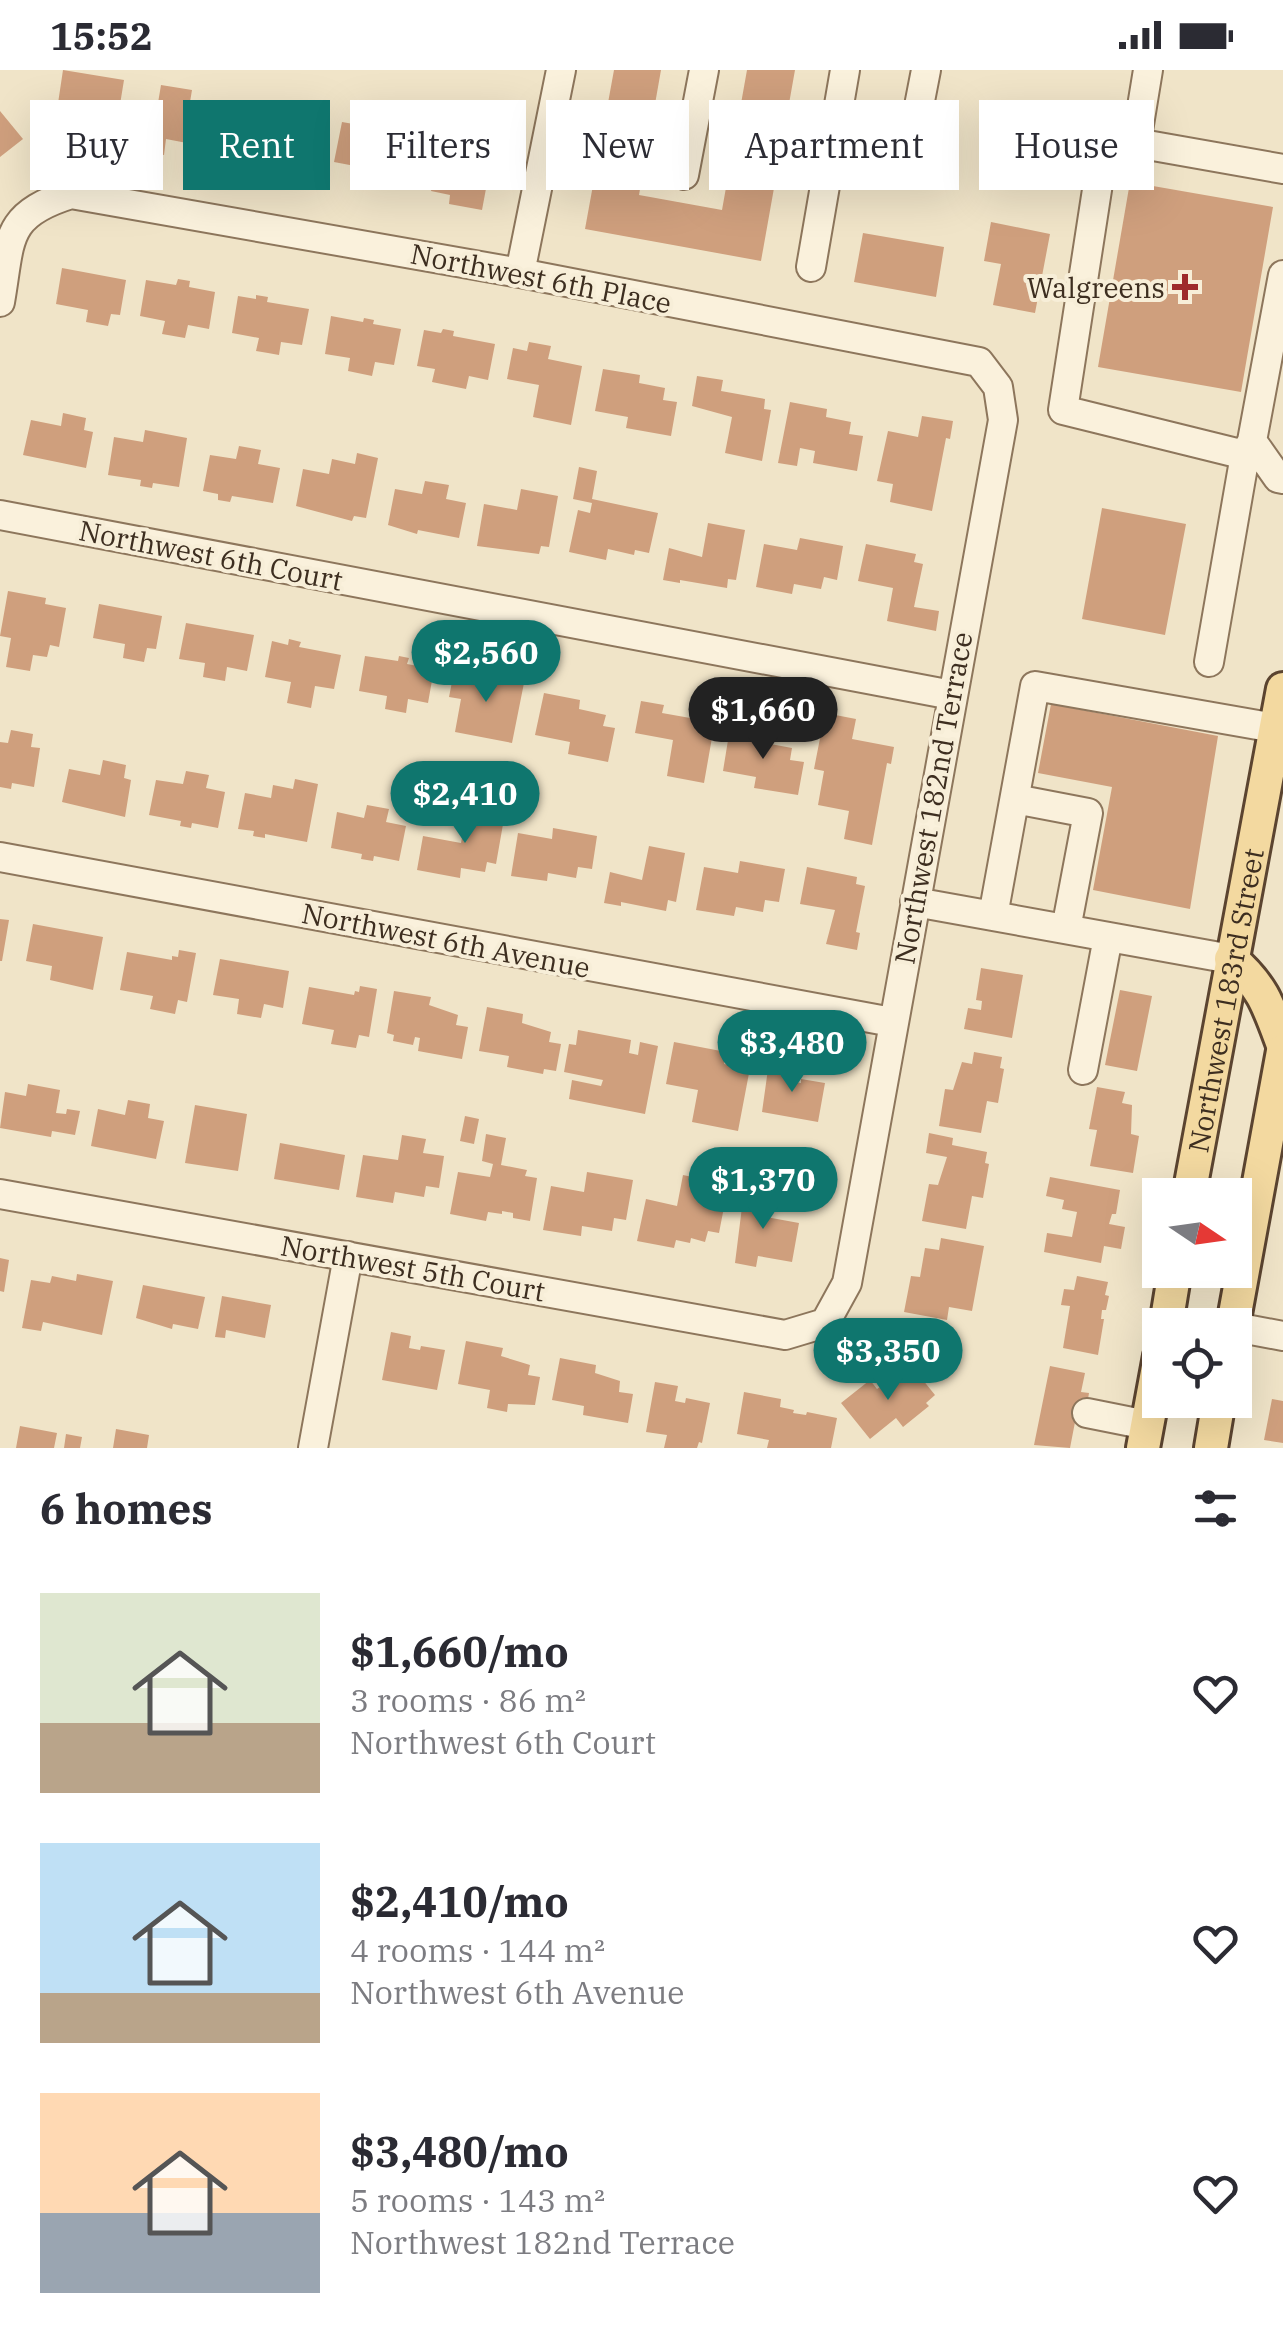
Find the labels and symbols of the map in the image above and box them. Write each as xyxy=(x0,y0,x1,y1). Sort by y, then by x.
street label: Northwest 6th Place xyxy=(408,235,674,321)
place label: Walgreens xyxy=(1027,269,1165,306)
marker: Walgreens xyxy=(1174,276,1196,298)
street label: Northwest 6th Court xyxy=(76,511,346,599)
pin: $2,560 xyxy=(405,620,567,705)
street label: Northwest 182nd Terrace xyxy=(886,629,980,967)
pin: $1,660 xyxy=(682,677,844,762)
pin: $2,410 xyxy=(384,761,546,846)
street label: Northwest 183rd Street xyxy=(1179,845,1272,1155)
street label: Northwest 6th Avenue xyxy=(299,894,593,986)
pin: $3,480 xyxy=(711,1010,873,1095)
pin: $1,370 xyxy=(682,1147,844,1232)
north arrow xyxy=(1142,1178,1252,1288)
street label: Northwest 5th Court xyxy=(278,1227,548,1309)
pin: $3,350 xyxy=(807,1318,969,1403)

